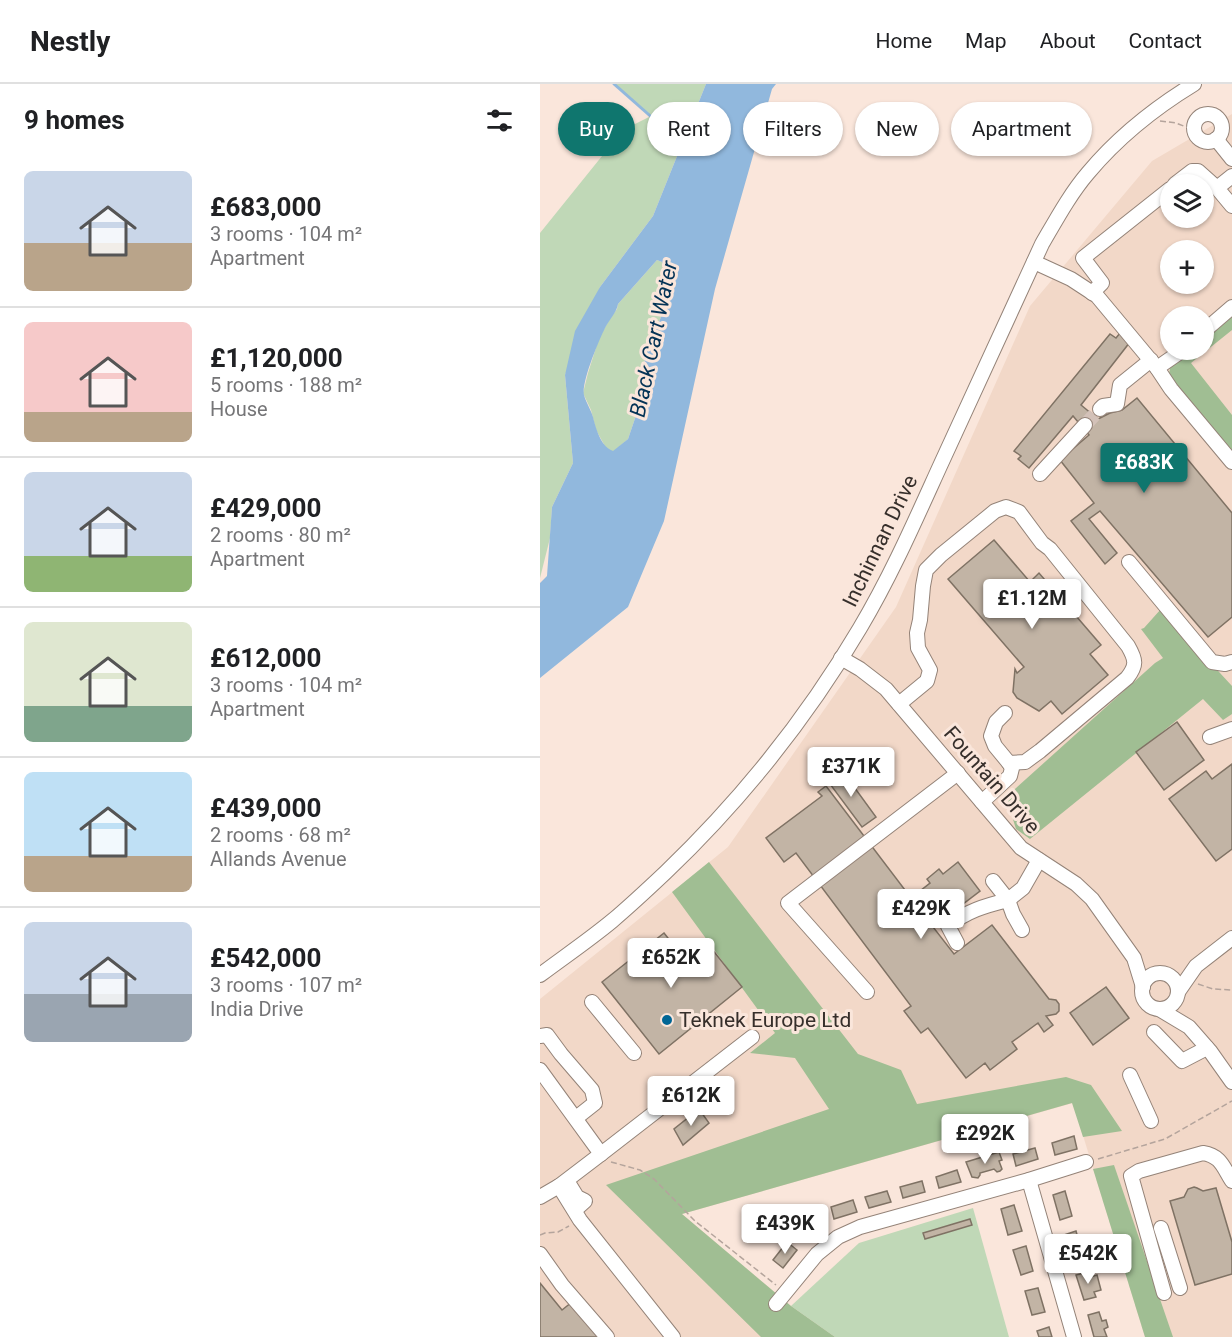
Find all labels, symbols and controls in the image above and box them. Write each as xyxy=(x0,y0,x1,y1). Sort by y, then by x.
text: Nestly xyxy=(30,25,110,58)
text: Home xyxy=(876,29,932,53)
text: Map xyxy=(965,29,1007,53)
text: About xyxy=(1040,29,1096,53)
text: Contact xyxy=(1129,29,1202,53)
chip: Buy xyxy=(558,102,635,156)
chip: Rent xyxy=(647,102,731,156)
chip: Filters xyxy=(743,102,843,156)
chip: New xyxy=(855,102,939,156)
chip: Apartment xyxy=(951,102,1092,156)
icon: filters xyxy=(483,104,516,137)
text: 9 homes xyxy=(24,105,125,135)
map controls xyxy=(1160,174,1214,360)
button: layers xyxy=(1160,174,1214,228)
text: £683,000 xyxy=(210,192,321,222)
icon: home xyxy=(72,195,144,267)
text: 3 rooms · 104 m² xyxy=(210,222,362,246)
button: + xyxy=(1160,240,1214,294)
text: Apartment xyxy=(210,246,305,270)
water label: Black Cart Water xyxy=(625,258,682,419)
button: − xyxy=(1160,306,1214,360)
text: £1,120,000 xyxy=(210,343,343,373)
icon: home xyxy=(72,346,144,418)
text: 5 rooms · 188 m² xyxy=(210,373,362,397)
text: House xyxy=(210,397,268,421)
pin: £683K xyxy=(1102,443,1186,494)
text: £683K xyxy=(1114,450,1174,474)
street label: Inchinnan Drive xyxy=(838,471,922,611)
text: £429,000 xyxy=(210,493,321,523)
icon: home xyxy=(72,496,144,568)
text: 2 rooms · 80 m² xyxy=(210,523,351,547)
text: Apartment xyxy=(210,547,305,571)
pin: £1.12M xyxy=(983,579,1081,630)
text: £1.12M xyxy=(997,586,1067,610)
text: £612,000 xyxy=(210,643,321,673)
icon: home xyxy=(72,646,144,718)
text: 3 rooms · 104 m² xyxy=(210,673,362,697)
text: Apartment xyxy=(210,697,305,721)
street label: Fountain Drive xyxy=(939,722,1045,838)
pin: £371K xyxy=(809,747,893,798)
text: £371K xyxy=(821,754,881,778)
text: £439,000 xyxy=(210,793,321,823)
icon: home xyxy=(72,796,144,868)
text: 2 rooms · 68 m² xyxy=(210,823,351,847)
text: Allands Avenue xyxy=(210,847,347,871)
pin: £429K xyxy=(879,889,963,940)
text: £429K xyxy=(891,896,951,920)
pin: £652K xyxy=(629,938,713,989)
text: £542,000 xyxy=(210,943,321,973)
text: £652K xyxy=(641,945,701,969)
icon: home xyxy=(72,946,144,1018)
text: 3 rooms · 107 m² xyxy=(210,973,362,997)
text: India Drive xyxy=(210,997,303,1021)
place label: Teknek Europe Ltd xyxy=(679,1008,851,1032)
marker: Teknek Europe Ltd xyxy=(660,1013,674,1027)
pin: £612K xyxy=(649,1076,733,1127)
text: £612K xyxy=(661,1083,721,1107)
pin: £292K xyxy=(943,1114,1027,1165)
text: £292K xyxy=(955,1121,1015,1145)
pin: £439K xyxy=(743,1204,827,1255)
text: £439K xyxy=(755,1211,815,1235)
pin: £542K xyxy=(1046,1234,1130,1285)
text: £542K xyxy=(1058,1241,1118,1265)

